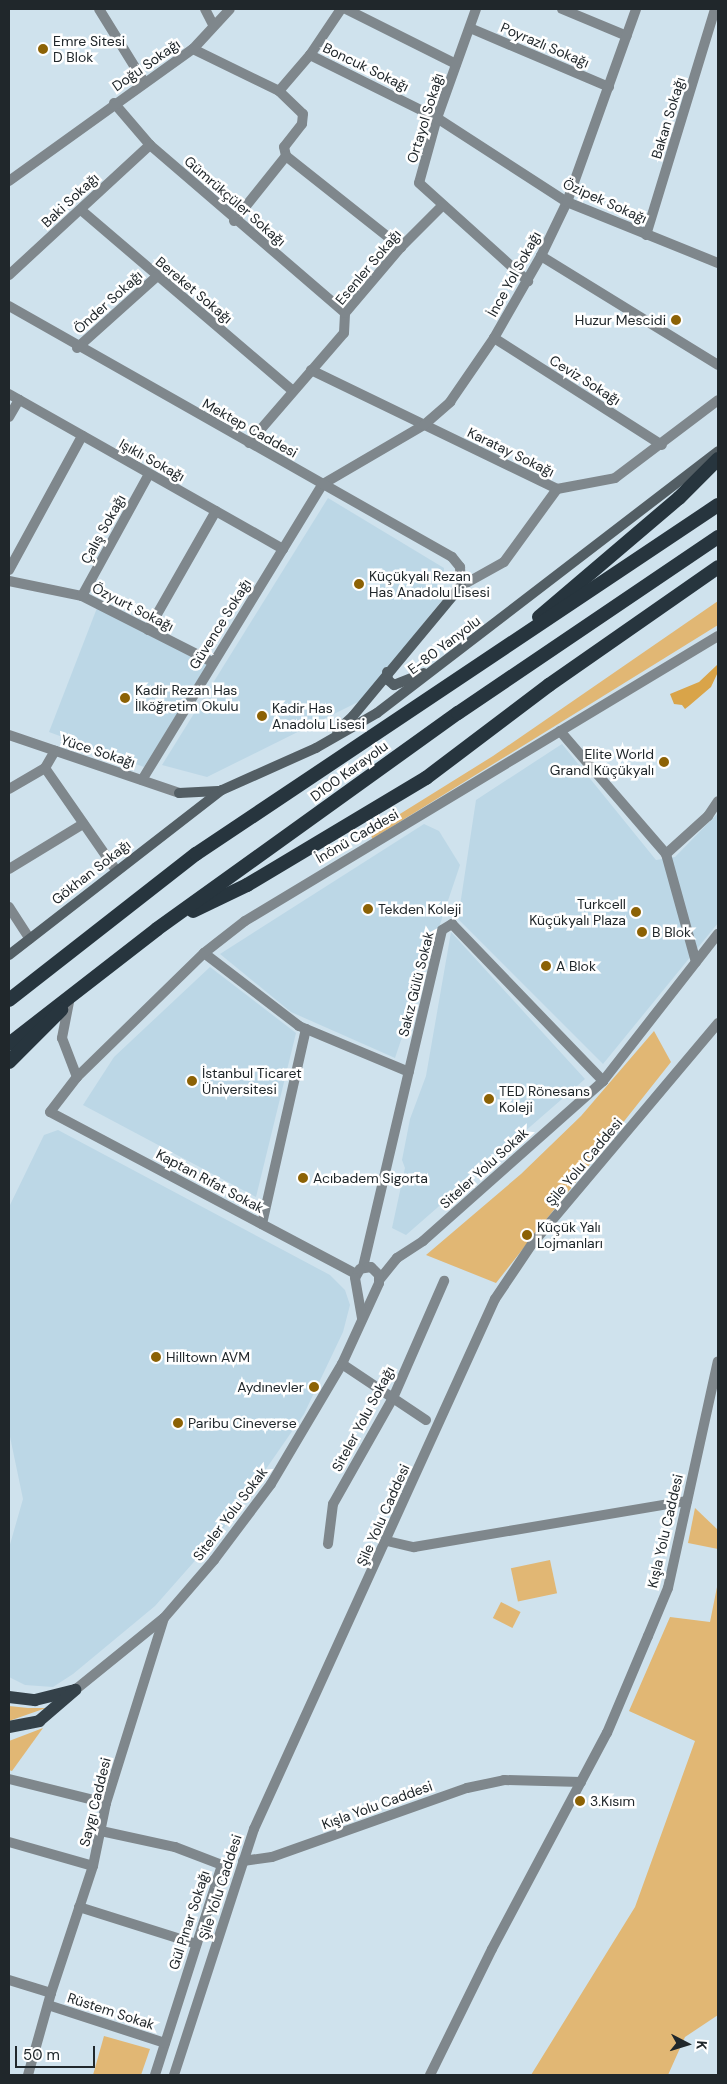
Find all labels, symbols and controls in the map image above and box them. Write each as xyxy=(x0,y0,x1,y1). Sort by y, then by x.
street label: Poyrazlı Sokağı xyxy=(498,19,592,71)
place label: Emre Sitesi D Blok xyxy=(53,33,125,65)
street label: Doğu Sokağı xyxy=(109,35,183,95)
street label: Boncuk Sokağı xyxy=(320,39,412,95)
marker: Emre Sitesi D Blok xyxy=(37,43,49,55)
street label: Ortayol Sokağı xyxy=(403,71,447,165)
street label: Bakan Sokağı xyxy=(648,75,688,161)
street label: Gümrükçüler Sokağı xyxy=(181,152,289,250)
street label: Baki Sokağı xyxy=(38,169,102,231)
street label: Özipek Sokağı xyxy=(560,175,650,227)
street label: Esenler Sokağı xyxy=(332,226,404,308)
street label: İnce Yol Sokağı xyxy=(484,228,544,320)
street label: Bereket Sokağı xyxy=(152,253,236,327)
street label: Önder Sokağı xyxy=(70,267,146,337)
place label: Huzur Mescidi xyxy=(575,312,666,328)
marker: Huzur Mescidi xyxy=(670,314,682,326)
street label: Ceviz Sokağı xyxy=(546,352,624,408)
street label: Mektep Caddesi xyxy=(200,395,300,461)
street label: Karatay Sokağı xyxy=(465,424,557,480)
street label: Işıklı Sokağı xyxy=(116,435,188,485)
street label: Çalış Sokağı xyxy=(77,491,129,567)
place label: Küçükyalı Rezan Has Anadolu Lisesi xyxy=(369,568,490,600)
street label: Güvence Sokağı xyxy=(186,576,254,672)
marker: Küçükyalı Rezan Has Anadolu Lisesi xyxy=(353,578,365,590)
street label: Özyurt Sokağı xyxy=(89,579,177,635)
street label: E-80 Yanyolu xyxy=(404,612,484,678)
place label: Kadir Rezan Has İlköğretim Okulu xyxy=(135,682,239,714)
marker: Kadir Rezan Has İlköğretim Okulu xyxy=(119,692,131,704)
place label: Kadir Has Anadolu Lisesi xyxy=(272,700,365,732)
marker: Kadir Has Anadolu Lisesi xyxy=(256,710,268,722)
street label: Yüce Sokağı xyxy=(59,731,137,771)
street label: D100 Karayolu xyxy=(307,737,391,805)
place label: Elite World Grand Küçükyalı xyxy=(550,746,654,779)
marker: Elite World Grand Küçükyalı xyxy=(658,756,670,768)
street label: İnönü Caddesi xyxy=(313,805,401,867)
street label: Gökhan Sokağı xyxy=(48,836,134,908)
place label: Turkcell Küçükyalı Plaza xyxy=(529,896,626,929)
place label: Tekden Koleji xyxy=(378,901,461,917)
marker: Tekden Koleji xyxy=(362,903,374,915)
marker: Turkcell Küçükyalı Plaza xyxy=(630,906,642,918)
place label: B Blok xyxy=(652,924,691,940)
marker: B Blok xyxy=(636,926,648,938)
street label: Sakız Gülü Sokak xyxy=(395,930,437,1038)
place label: A Blok xyxy=(556,958,596,974)
marker: A Blok xyxy=(540,960,552,972)
place label: İstanbul Ticaret Üniversitesi xyxy=(202,1065,302,1098)
marker: İstanbul Ticaret Üniversitesi xyxy=(186,1075,198,1087)
place label: TED Rönesans Koleji xyxy=(499,1083,590,1116)
marker: TED Rönesans Koleji xyxy=(483,1093,495,1105)
street label: Şile Yolu Caddesi xyxy=(542,1115,626,1209)
street label: Siteler Yolu Sokak xyxy=(436,1124,532,1212)
street label: Kaptan Rıfat Sokak xyxy=(153,1146,267,1216)
place label: Acıbadem Sigorta xyxy=(313,1170,428,1186)
marker: Acıbadem Sigorta xyxy=(297,1172,309,1184)
place label: Küçük Yalı Lojmanları xyxy=(537,1219,603,1252)
marker: Küçük Yalı Lojmanları xyxy=(521,1229,533,1241)
place label: Hilltown AVM xyxy=(166,1349,250,1365)
marker: Hilltown AVM xyxy=(150,1351,162,1363)
street label: Siteler Yolu Sokağı xyxy=(328,1364,398,1474)
place label: Aydınevler xyxy=(237,1379,304,1395)
marker: Aydınevler xyxy=(308,1381,320,1393)
place label: Paribu Cineverse xyxy=(188,1415,297,1431)
marker: Paribu Cineverse xyxy=(172,1417,184,1429)
street label: Şile Yolu Caddesi xyxy=(353,1461,413,1569)
street label: Siteler Yolu Sokak xyxy=(189,1464,271,1564)
street label: Kışla Yolu Caddesi xyxy=(644,1472,686,1590)
street label: Saygı Caddesi xyxy=(76,1756,114,1848)
street label: Kışla Yolu Caddesi xyxy=(319,1777,435,1833)
place label: 3.Kısım xyxy=(590,1793,635,1809)
marker: 3.Kısım xyxy=(574,1795,586,1807)
street label: Şile Yolu Caddesi xyxy=(195,1832,245,1942)
street label: Gül Pınar Sokağı xyxy=(165,1868,213,1972)
street label: Rüstem Sokak xyxy=(65,1989,157,2033)
north arrow xyxy=(662,2019,712,2069)
scale bar xyxy=(18,2036,98,2068)
text: K xyxy=(693,2040,711,2051)
text: 50 m xyxy=(23,2045,60,2065)

